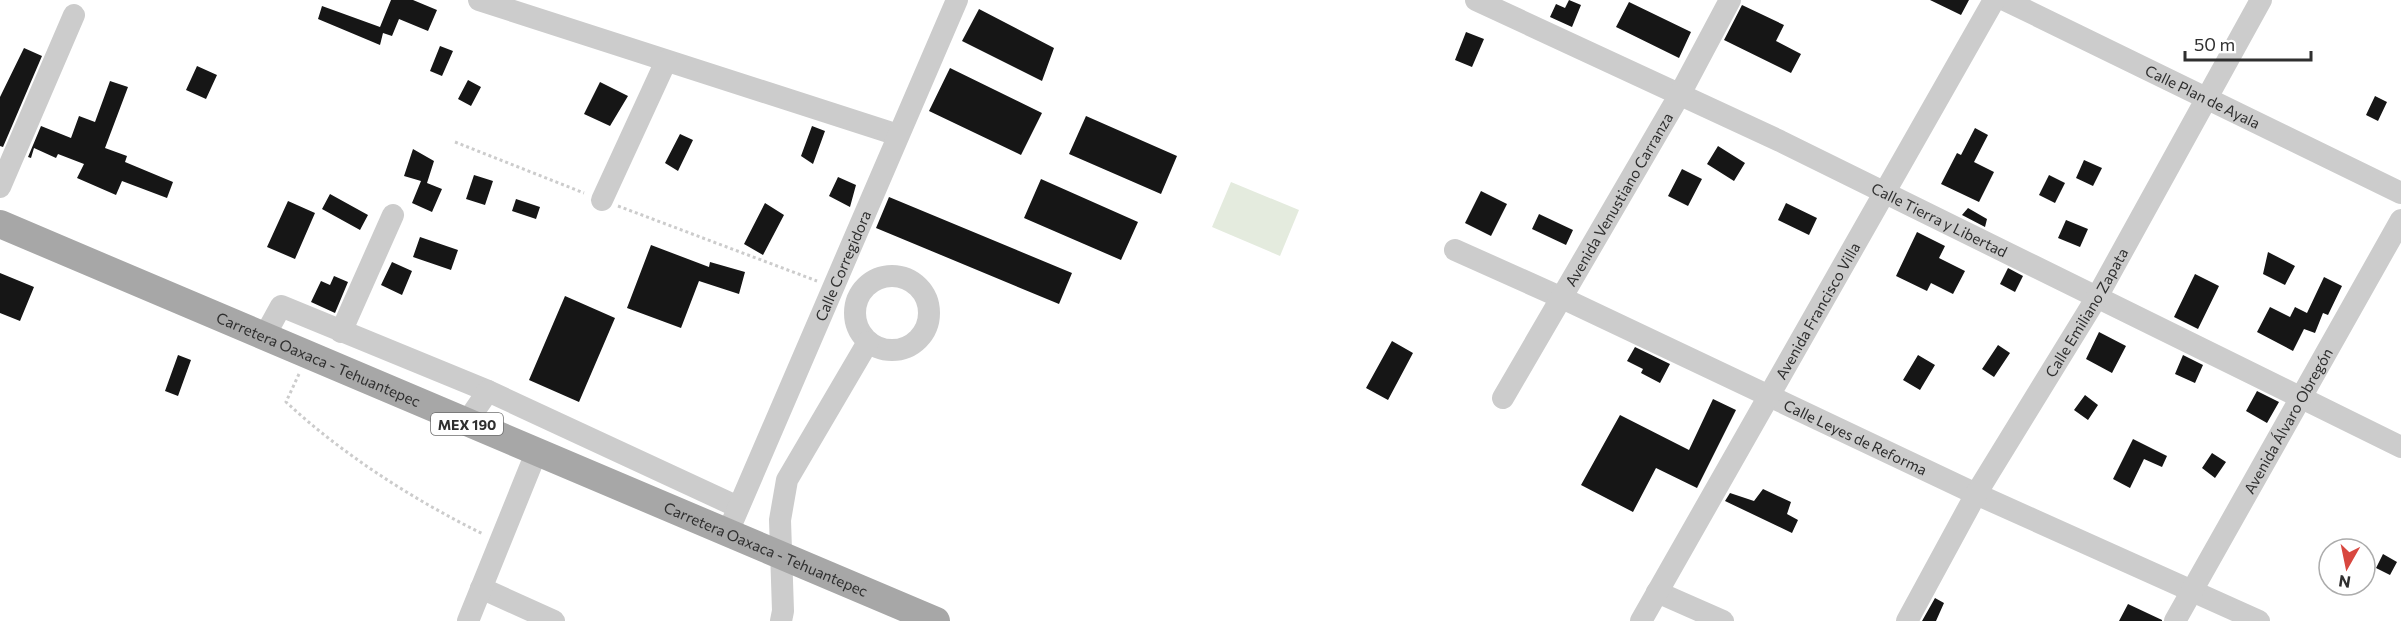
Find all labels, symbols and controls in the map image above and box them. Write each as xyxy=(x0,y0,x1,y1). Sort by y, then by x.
scale bar xyxy=(2185,24,2311,62)
text: 50 m xyxy=(2194,33,2235,55)
street label: Calle Plan de Ayala xyxy=(2142,61,2263,132)
street label: Avenida Venustiano Carranza xyxy=(1561,109,1676,289)
street label: Calle Tierra y Libertad xyxy=(1869,179,2010,261)
street label: Calle Corregidora xyxy=(811,208,874,324)
street label: Avenida Francisco Villa xyxy=(1771,239,1863,382)
street label: Calle Emiliano Zapata xyxy=(2041,245,2131,380)
street label: Carretera Oaxaca - Tehuantepec xyxy=(214,308,423,410)
street label: Avenida Álvaro Obregón xyxy=(2240,345,2336,497)
street label: Calle Leyes de Reforma xyxy=(1781,395,1930,479)
road number: MEX 190 xyxy=(431,413,503,435)
street label: Carretera Oaxaca - Tehuantepec xyxy=(661,498,871,600)
north arrow xyxy=(2317,537,2377,597)
text: N xyxy=(2337,572,2352,593)

